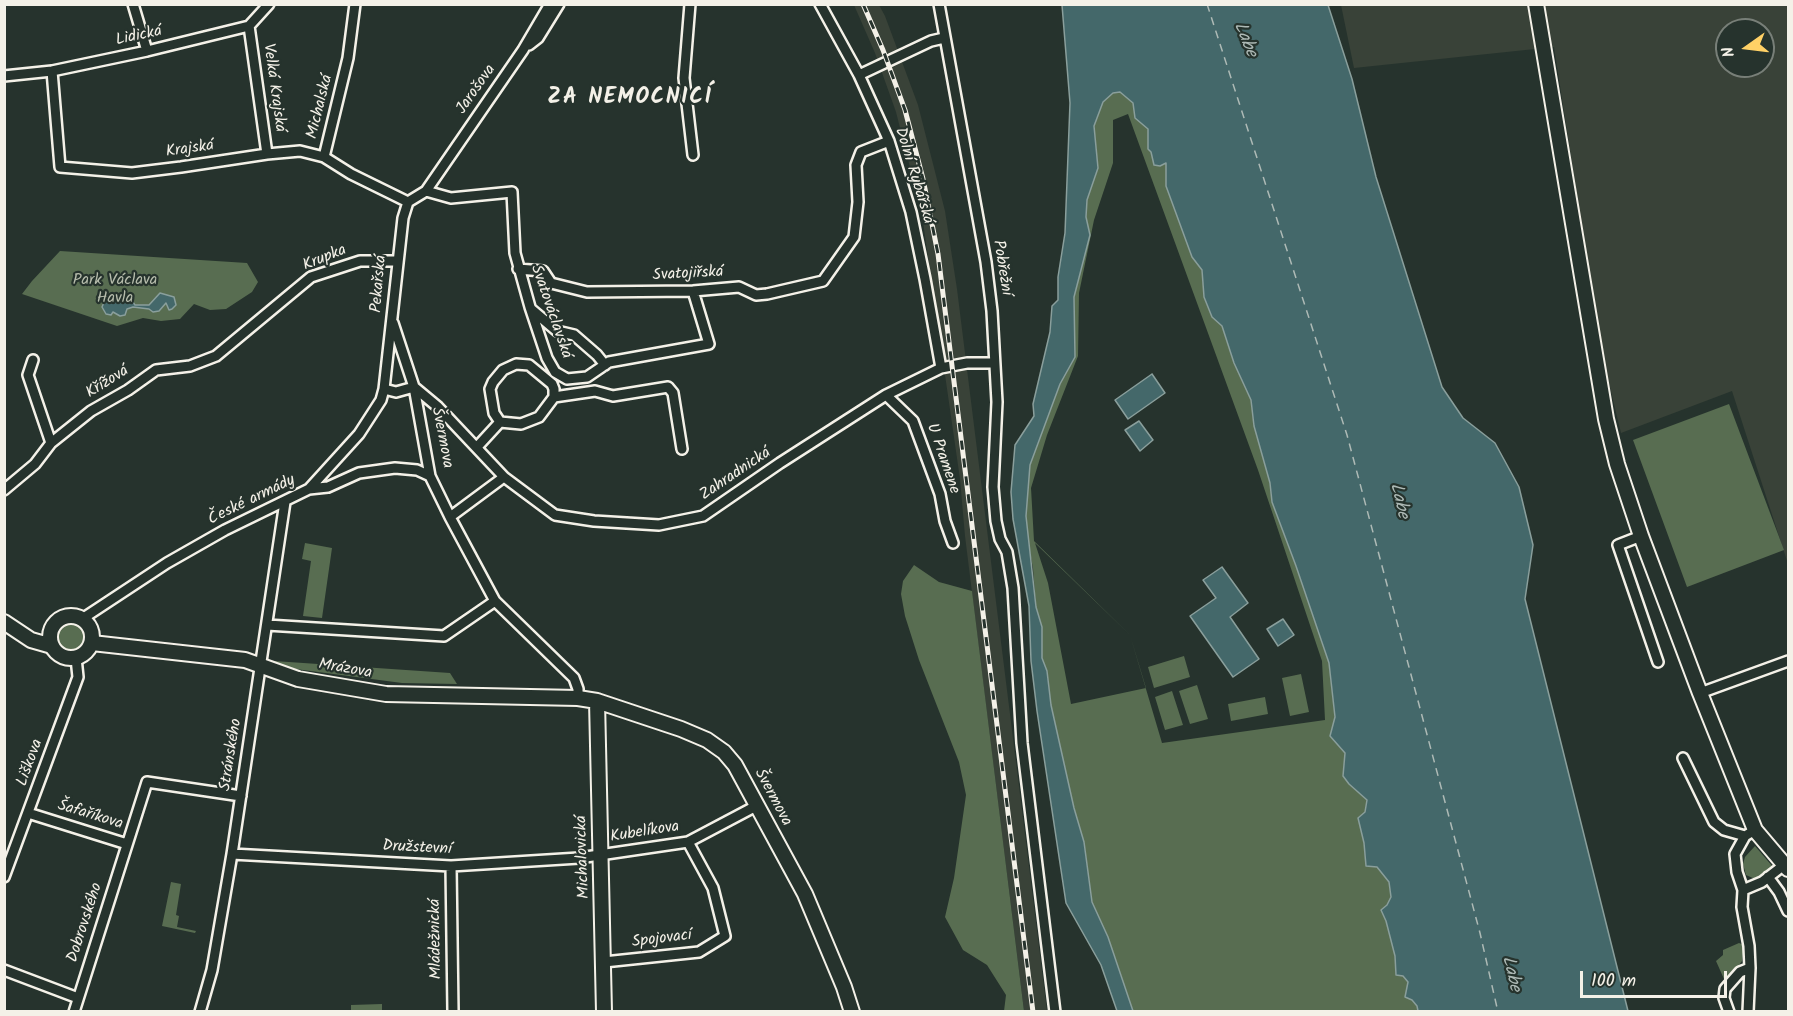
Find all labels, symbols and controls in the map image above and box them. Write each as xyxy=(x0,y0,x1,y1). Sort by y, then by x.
north arrow xyxy=(1715,18,1775,78)
water label: Labe xyxy=(1227,19,1261,61)
street label: Lidická xyxy=(114,23,164,51)
street label: Velká Krajská xyxy=(257,42,289,134)
text: N xyxy=(1716,44,1742,60)
street label: Jarošova xyxy=(453,62,501,118)
street label: Michalská xyxy=(304,73,338,141)
district label: ZA NEMOCNICÍ xyxy=(547,86,713,112)
street label: Dolní Rybářská xyxy=(889,125,937,227)
street label: Krajská xyxy=(165,137,215,163)
street label: Pobřežní xyxy=(987,239,1015,297)
street label: Krupka xyxy=(300,242,350,276)
street label: Pekařská xyxy=(368,254,392,314)
street label: Svatováclavská xyxy=(525,263,575,361)
street label: Svatojiřská xyxy=(652,264,724,286)
park label: Park Václava Havla xyxy=(73,271,157,309)
street label: Křížová xyxy=(83,362,133,404)
street label: Švermova xyxy=(426,406,456,470)
street label: U Pramene xyxy=(921,421,963,497)
street label: Zahradnická xyxy=(697,444,775,506)
street label: České armády xyxy=(205,472,299,530)
water label: Labe xyxy=(1383,481,1413,521)
street label: Mrázova xyxy=(317,656,373,684)
street label: Stránského xyxy=(217,717,247,793)
street label: Liškova xyxy=(14,737,48,789)
street label: Švermova xyxy=(749,766,795,830)
street label: Šafaříkova xyxy=(55,797,125,835)
street label: Michalovická xyxy=(573,815,595,899)
street label: Kubelíkova xyxy=(609,818,681,848)
street label: Družstevní xyxy=(382,838,452,860)
street label: Dobrovského xyxy=(64,881,108,965)
street label: Mládežnická xyxy=(427,898,447,980)
street label: Spojovací xyxy=(631,927,693,953)
water label: Labe xyxy=(1495,954,1525,994)
scale bar xyxy=(1583,959,1730,997)
text: 100 m xyxy=(1591,967,1636,996)

